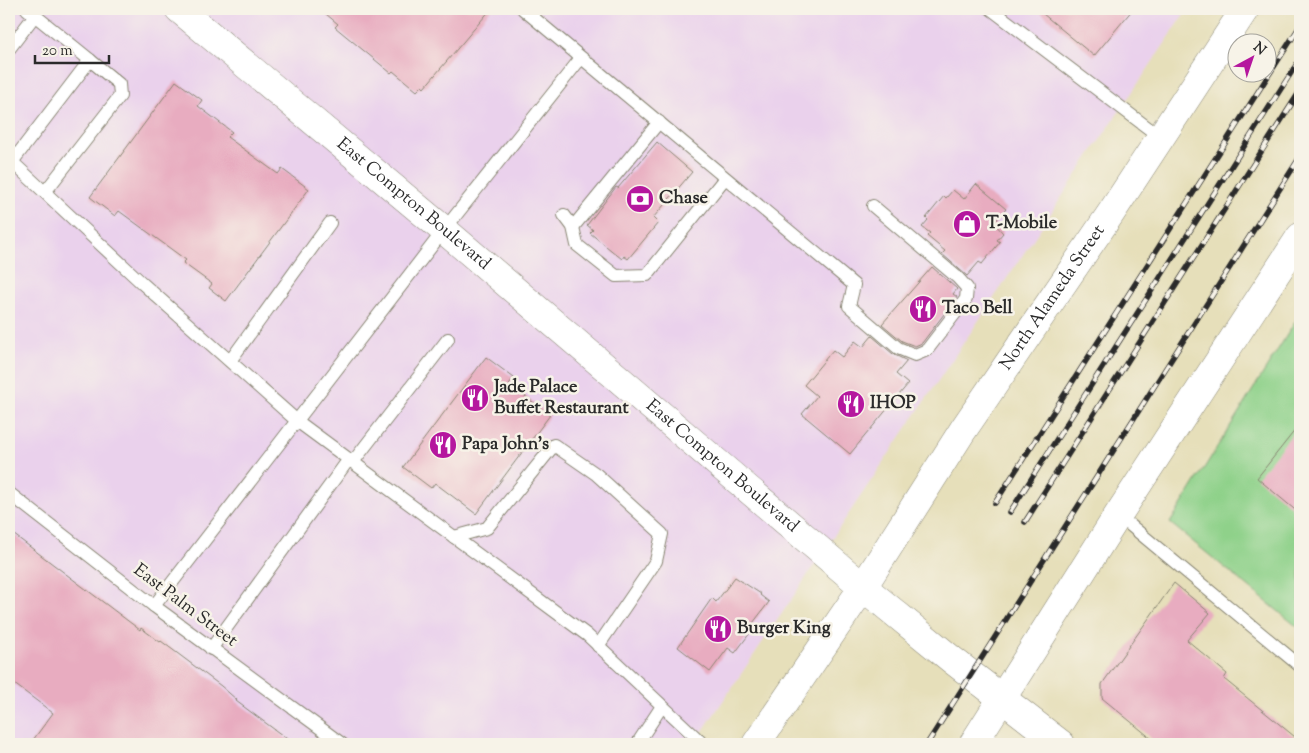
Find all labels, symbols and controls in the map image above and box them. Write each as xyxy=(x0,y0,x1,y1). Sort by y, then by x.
scale bar xyxy=(35,32,109,64)
north arrow xyxy=(1226,32,1276,82)
text: N xyxy=(1248,38,1270,61)
text: 20 m xyxy=(42,41,73,62)
street label: East Compton Boulevard xyxy=(330,132,496,277)
bank icon: Chase xyxy=(625,184,655,214)
place label: Chase xyxy=(659,186,708,212)
shop icon: T-Mobile xyxy=(952,209,982,239)
place label: T-Mobile xyxy=(986,211,1058,237)
street label: North Alameda Street xyxy=(994,220,1112,376)
restaurant icon: Taco Bell xyxy=(908,294,938,324)
place label: Taco Bell xyxy=(942,296,1014,322)
place label: Jade Palace Buffet Restaurant xyxy=(492,375,630,422)
restaurant icon: Jade Palace Buffet Restaurant xyxy=(460,383,490,413)
restaurant icon: IHOP xyxy=(836,389,866,419)
place label: IHOP xyxy=(870,391,916,417)
street label: East Compton Boulevard xyxy=(639,394,804,540)
restaurant icon: Papa John's xyxy=(428,430,458,460)
place label: Papa John's xyxy=(462,432,549,458)
street label: East Palm Street xyxy=(127,558,243,654)
restaurant icon: Burger King xyxy=(703,614,733,644)
place label: Burger King xyxy=(737,616,831,642)

